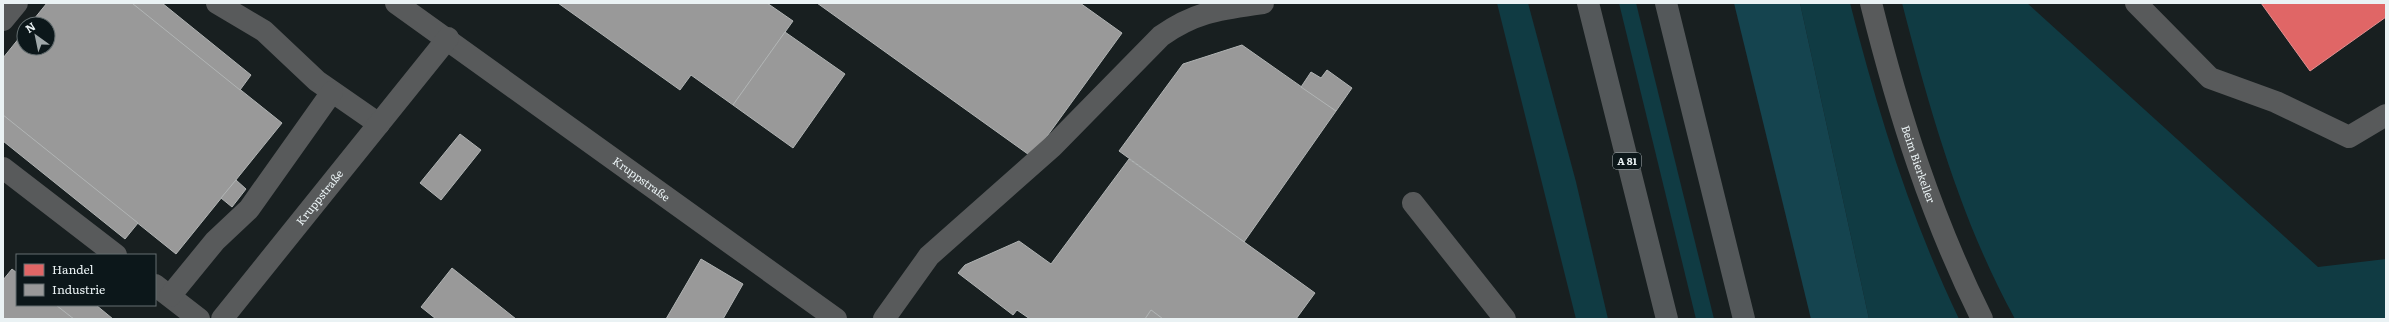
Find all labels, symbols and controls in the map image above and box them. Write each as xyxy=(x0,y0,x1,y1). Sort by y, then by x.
north arrow xyxy=(16,16,56,56)
text: N xyxy=(22,18,38,36)
street label: Beim Bierkeller xyxy=(1899,123,1940,206)
street label: Kruppstraße xyxy=(610,152,674,205)
road number: A 81 xyxy=(1613,153,1641,169)
street label: Kruppstraße xyxy=(292,165,346,228)
legend xyxy=(16,254,156,306)
text: Handel xyxy=(52,260,94,278)
text: Industrie xyxy=(52,280,105,298)

